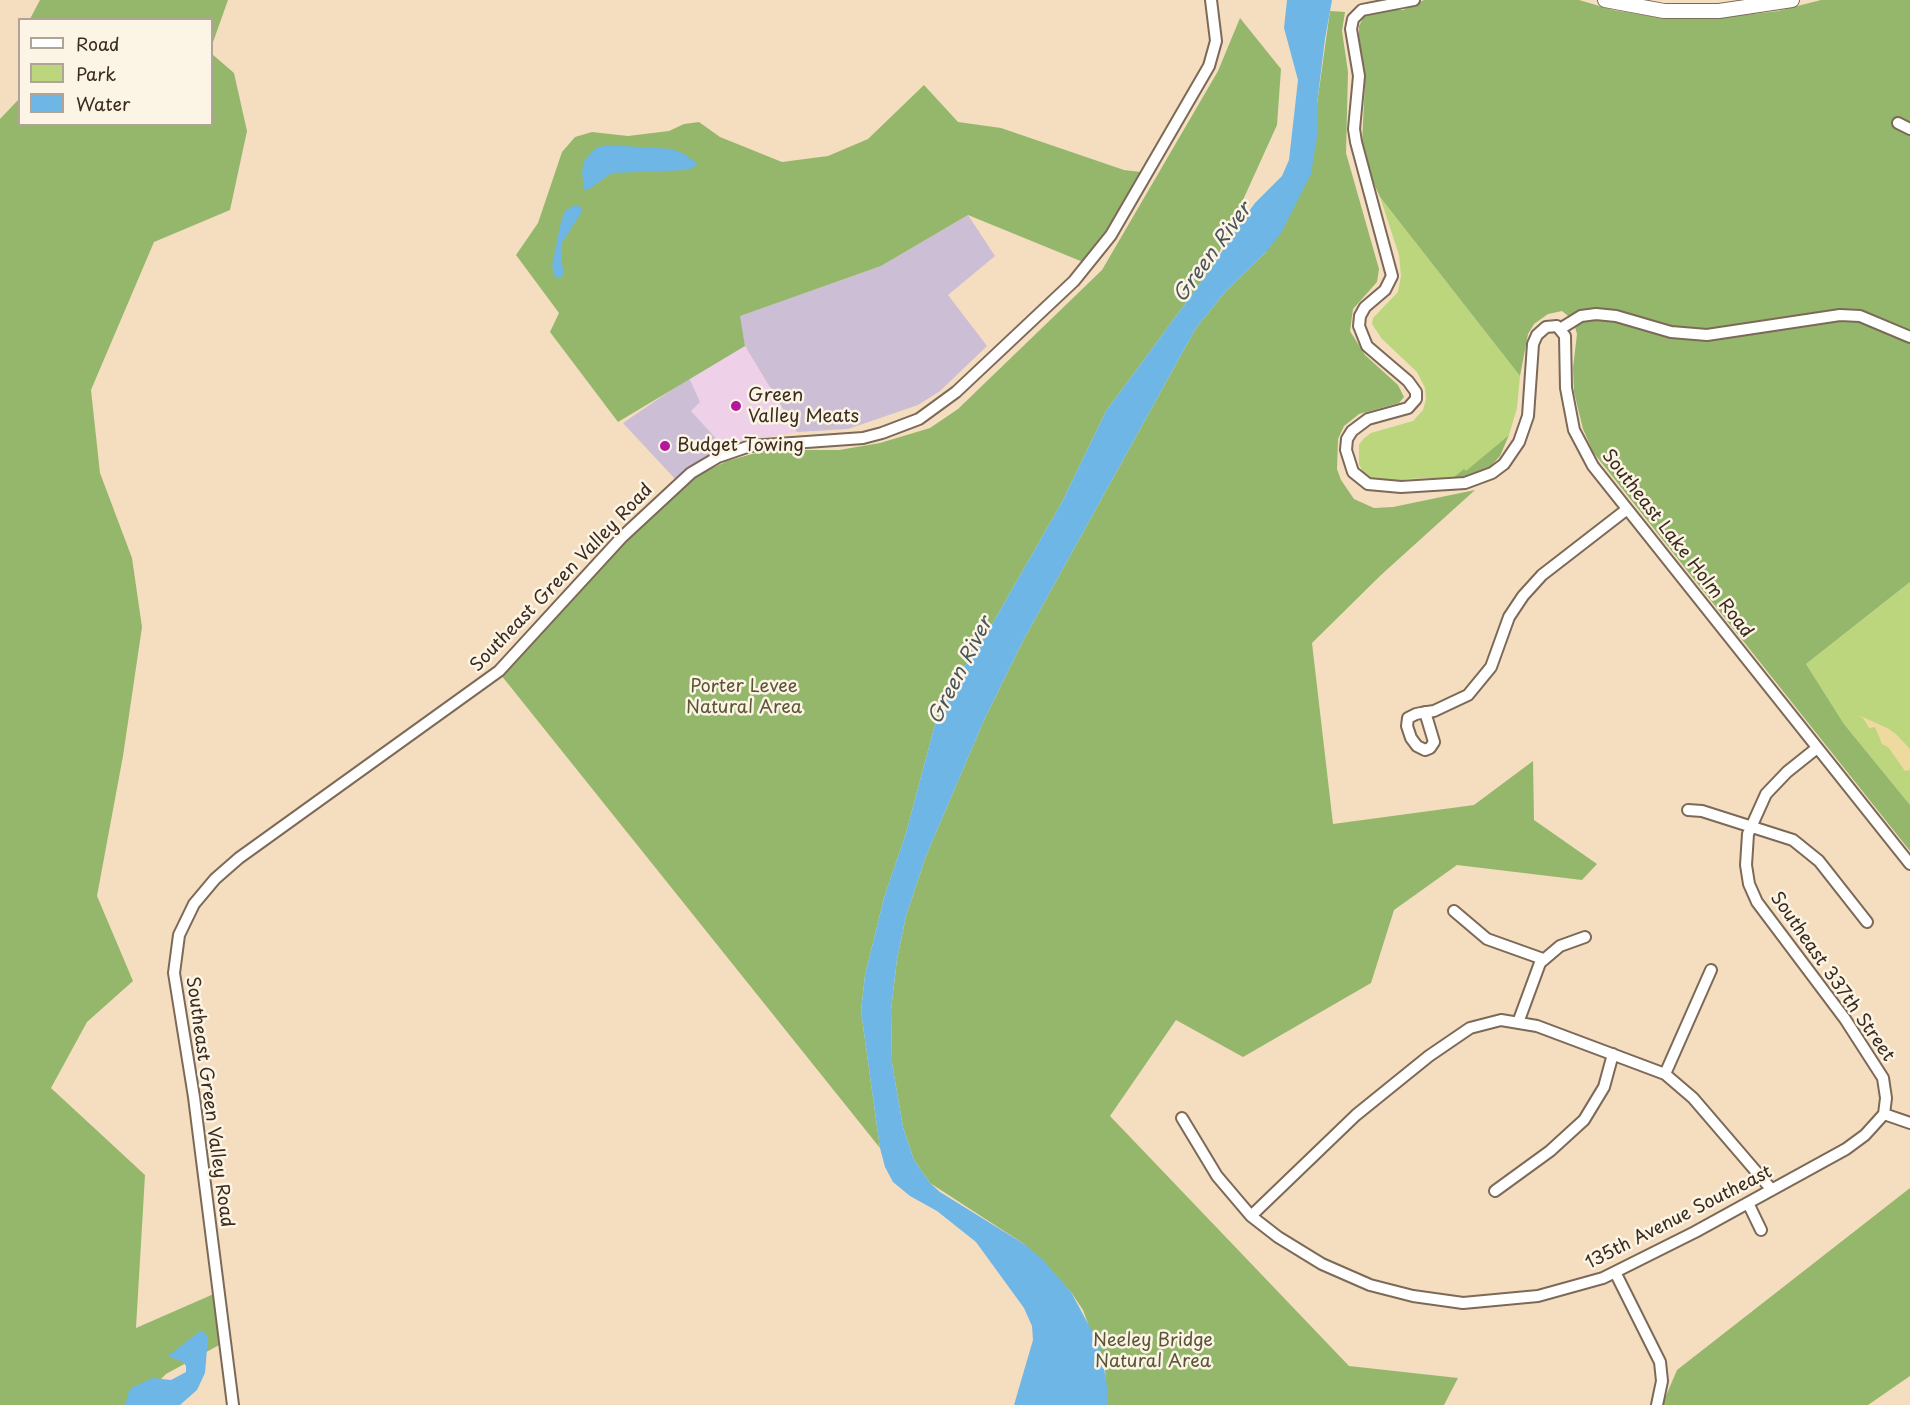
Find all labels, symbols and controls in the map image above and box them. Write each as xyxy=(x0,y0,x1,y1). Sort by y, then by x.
legend xyxy=(18,18,213,126)
text: Road xyxy=(76,30,120,57)
text: Park xyxy=(76,60,116,87)
text: Water xyxy=(76,90,130,117)
water label: Green River xyxy=(1169,199,1257,307)
place label: Green Valley Meats xyxy=(748,385,859,428)
marker: Green Valley Meats xyxy=(729,399,743,413)
place label: Budget Towing xyxy=(677,435,804,457)
marker: Budget Towing xyxy=(658,439,672,453)
street label: Southeast Lake Holm Road xyxy=(1597,446,1757,642)
street label: Southeast Green Valley Road xyxy=(466,480,658,676)
water label: Green River xyxy=(924,613,998,729)
park label: Porter Levee Natural Area xyxy=(686,676,802,718)
street label: Southeast 337th Street xyxy=(1765,888,1899,1066)
street label: Southeast Green Valley Road xyxy=(181,975,237,1229)
street label: 135th Avenue Southeast xyxy=(1582,1162,1776,1274)
park label: Neeley Bridge Natural Area xyxy=(1093,1330,1213,1372)

